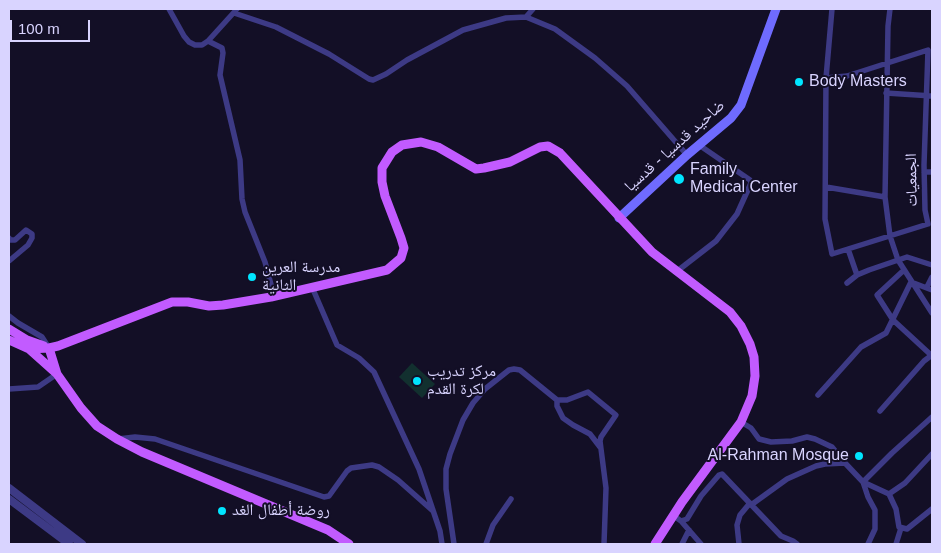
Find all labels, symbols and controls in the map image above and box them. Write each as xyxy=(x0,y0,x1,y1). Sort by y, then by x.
scale bar xyxy=(12,10,92,42)
text: 100 m xyxy=(18,20,60,37)
place label: Body Masters xyxy=(809,72,907,92)
marker: Body Masters xyxy=(793,76,805,88)
street label: ضاحيد قدسيا - قدسيا xyxy=(621,96,729,196)
street label: الجمعيات xyxy=(902,153,922,207)
place label: Family Medical Center xyxy=(690,160,798,198)
marker: Family Medical Center xyxy=(672,172,686,186)
place label: مدرسة العرين الثانية xyxy=(262,258,340,296)
marker: مدرسة العرين الثانية xyxy=(246,271,258,283)
place label: مركز تدريب لكرة القدم xyxy=(427,362,496,400)
marker: مركز تدريب لكرة القدم xyxy=(411,375,423,387)
place label: Al-Rahman Mosque xyxy=(708,446,849,466)
marker: Al-Rahman Mosque xyxy=(853,450,865,462)
place label: روضة أطفال الغد xyxy=(232,501,330,521)
marker: روضة أطفال الغد xyxy=(216,505,228,517)

